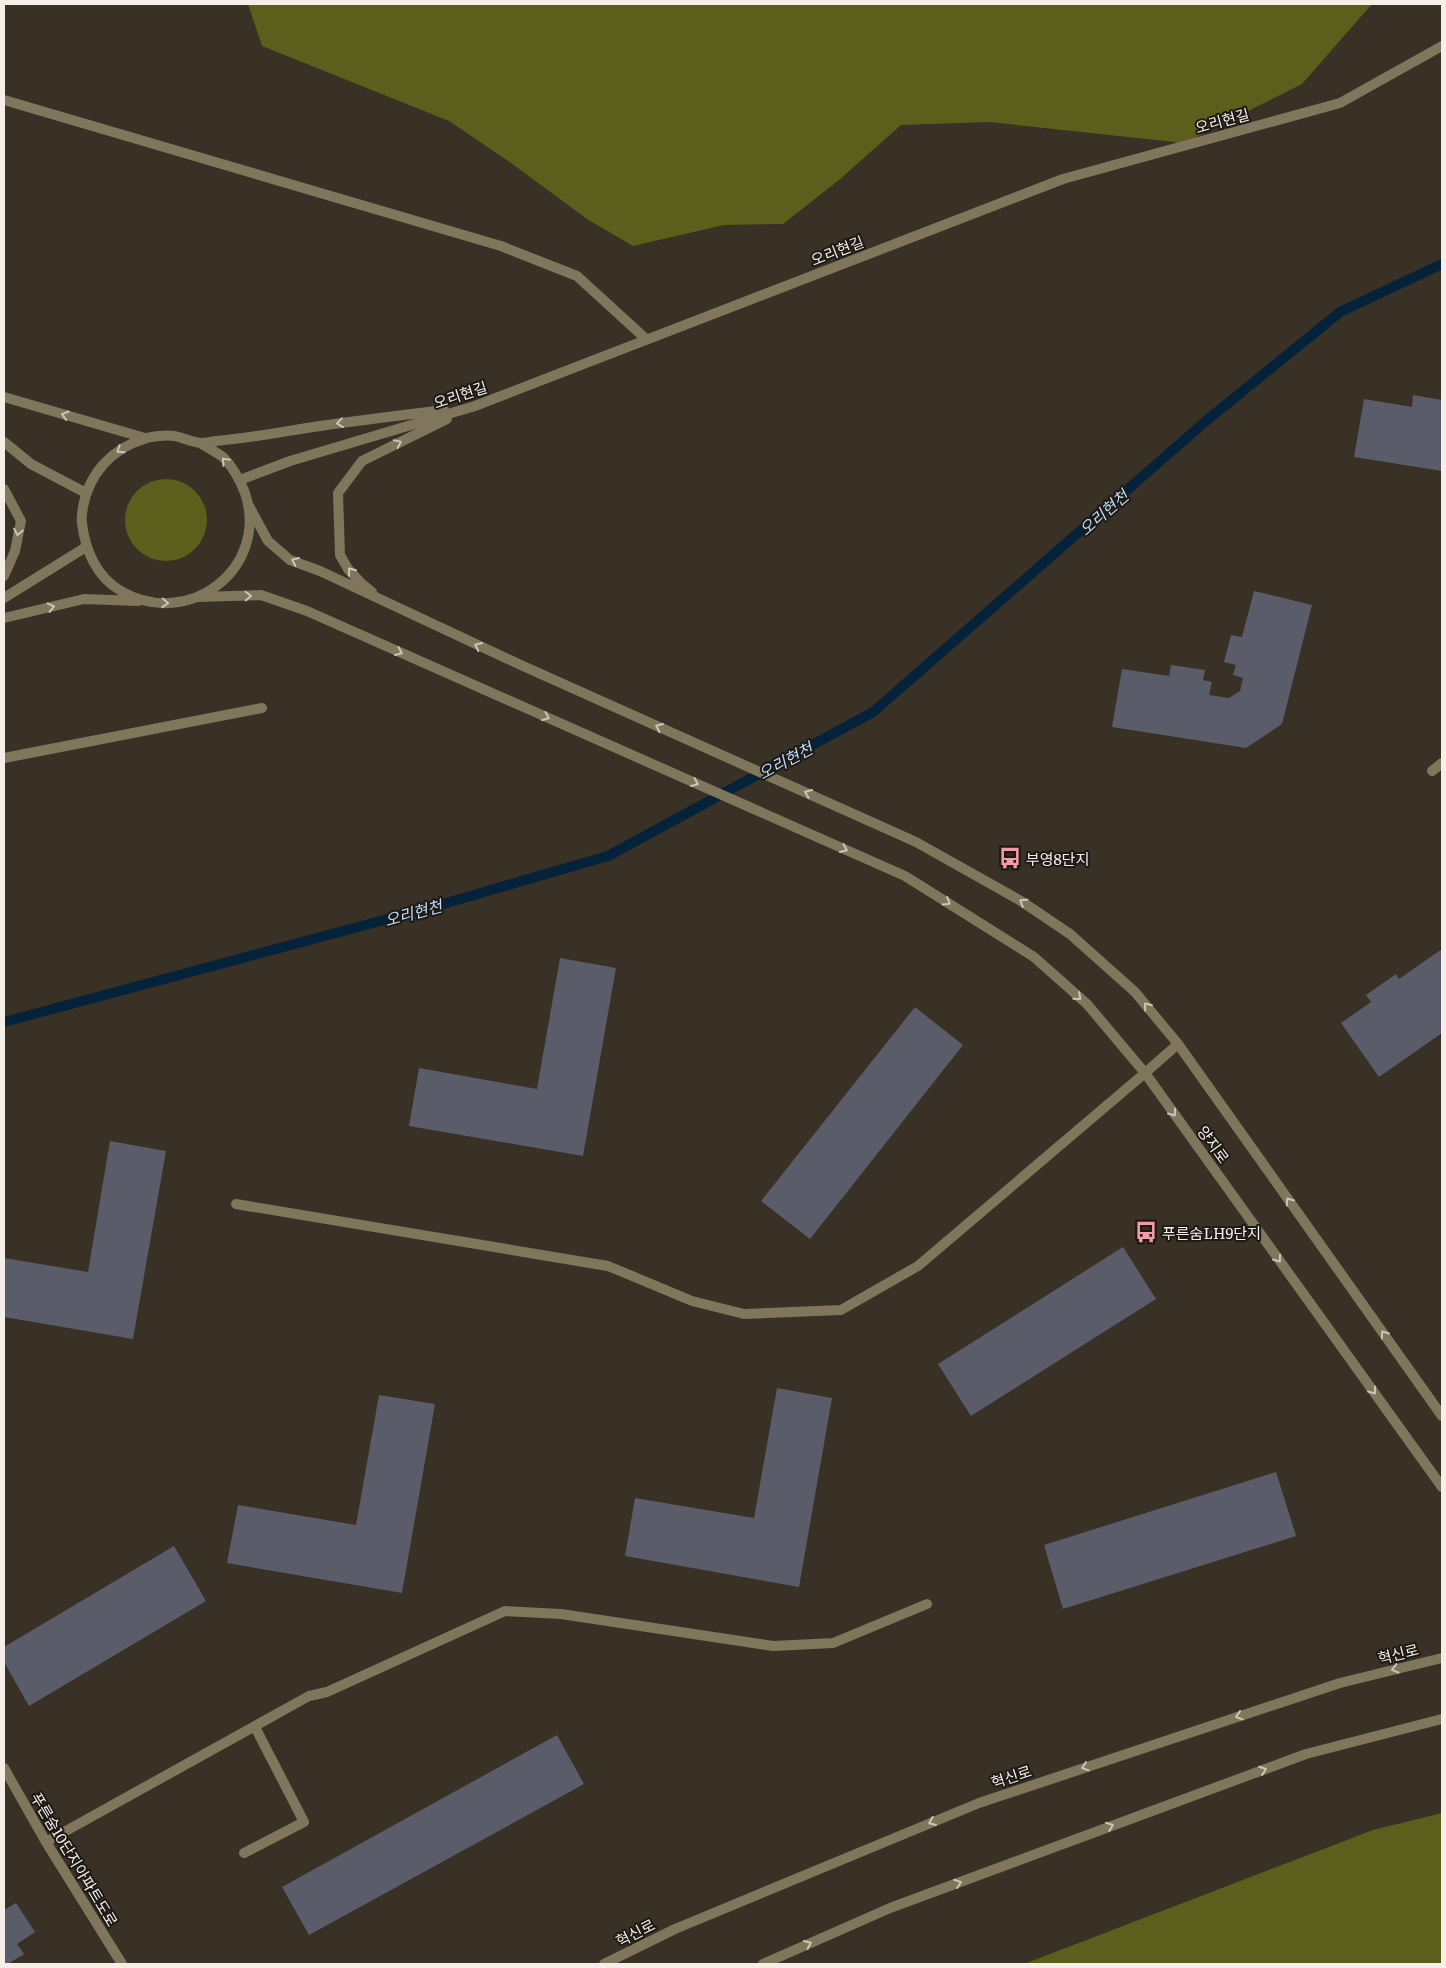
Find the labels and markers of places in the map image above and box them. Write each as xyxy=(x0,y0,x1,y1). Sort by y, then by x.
bus stop icon: 부영8단지 xyxy=(997,845,1023,871)
place label: 부영8단지 xyxy=(1026,847,1089,870)
bus stop icon: 푸른숨LH9단지 xyxy=(1133,1219,1159,1245)
place label: 푸른숨LH9단지 xyxy=(1162,1221,1261,1244)

